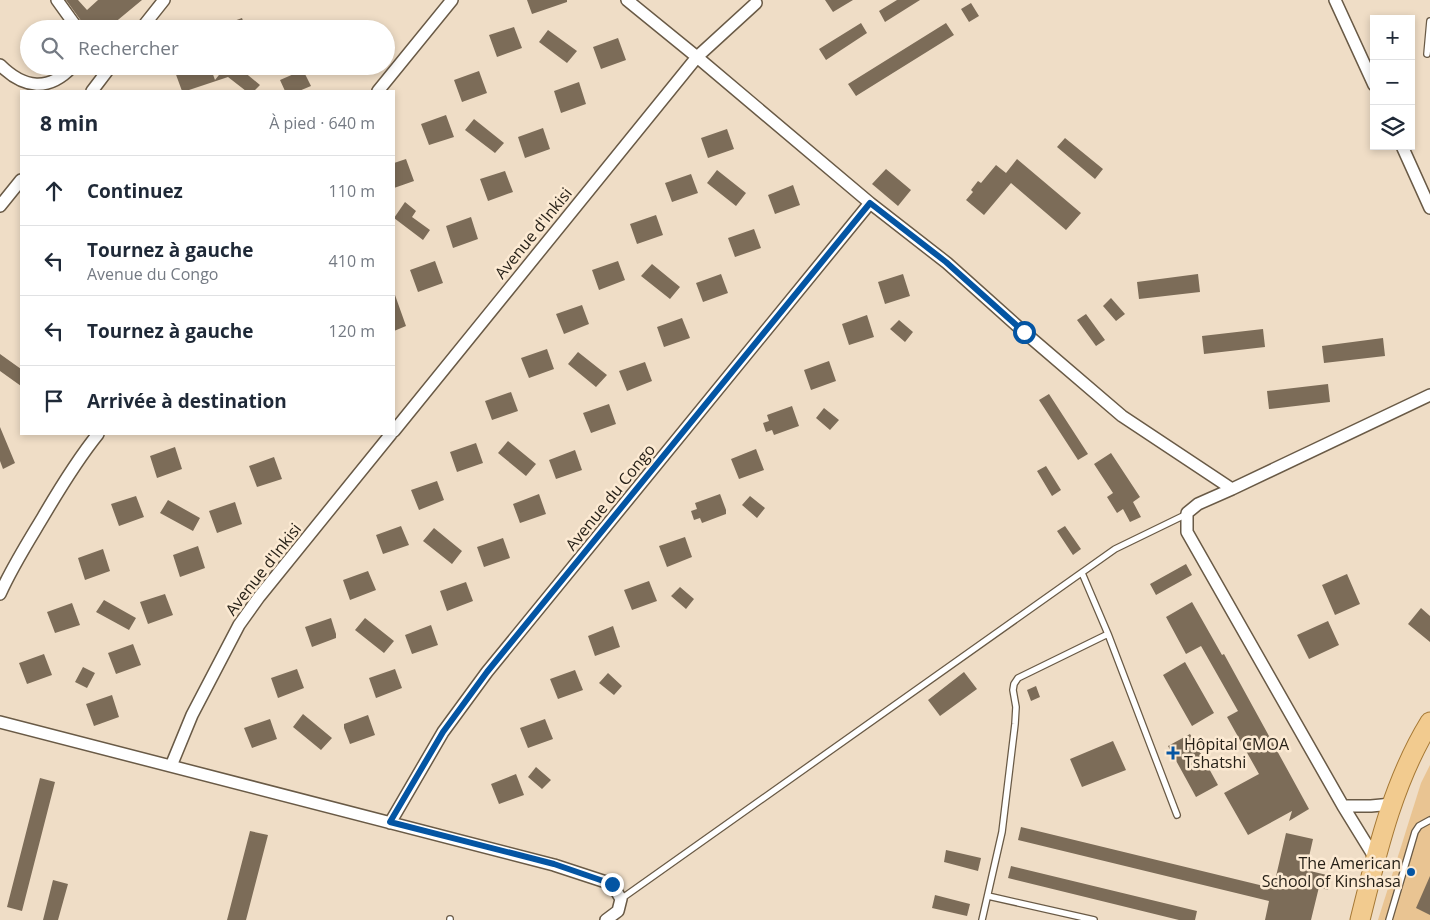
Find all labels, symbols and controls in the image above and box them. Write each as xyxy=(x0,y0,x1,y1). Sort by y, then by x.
map controls xyxy=(1370,15,1415,150)
button: + xyxy=(1370,15,1415,60)
search box xyxy=(20,20,395,75)
icon: search xyxy=(38,34,66,62)
text: Rechercher xyxy=(78,35,179,61)
button: − xyxy=(1370,60,1415,105)
button: layers xyxy=(1370,105,1415,150)
text: 8 min xyxy=(40,109,98,137)
text: À pied · 640 m xyxy=(269,112,375,134)
icon: ahead xyxy=(40,177,68,205)
text: Continuez xyxy=(87,178,183,204)
text: 110 m xyxy=(329,180,375,202)
street label: Avenue d'Inkisi xyxy=(489,183,577,283)
text: Tournez à gauche xyxy=(87,237,253,263)
icon: left xyxy=(40,247,68,275)
text: 410 m xyxy=(329,250,375,272)
text: Avenue du Congo xyxy=(87,263,218,285)
icon: left xyxy=(40,317,68,345)
text: Tournez à gauche xyxy=(87,318,253,344)
text: 120 m xyxy=(329,320,375,342)
route start xyxy=(1013,321,1036,344)
icon: arrive xyxy=(40,387,68,415)
text: Arrivée à destination xyxy=(87,388,287,414)
street label: Avenue du Congo xyxy=(560,439,660,555)
street label: Avenue d'Inkisi xyxy=(220,518,306,620)
place label: Hôpital CMOA Tshatshi xyxy=(1184,733,1290,773)
marker: Hôpital CMOA Tshatshi xyxy=(1166,746,1180,760)
place label: The American School of Kinshasa xyxy=(1262,852,1401,892)
marker: The American School of Kinshasa xyxy=(1405,866,1417,878)
route end xyxy=(601,873,624,896)

